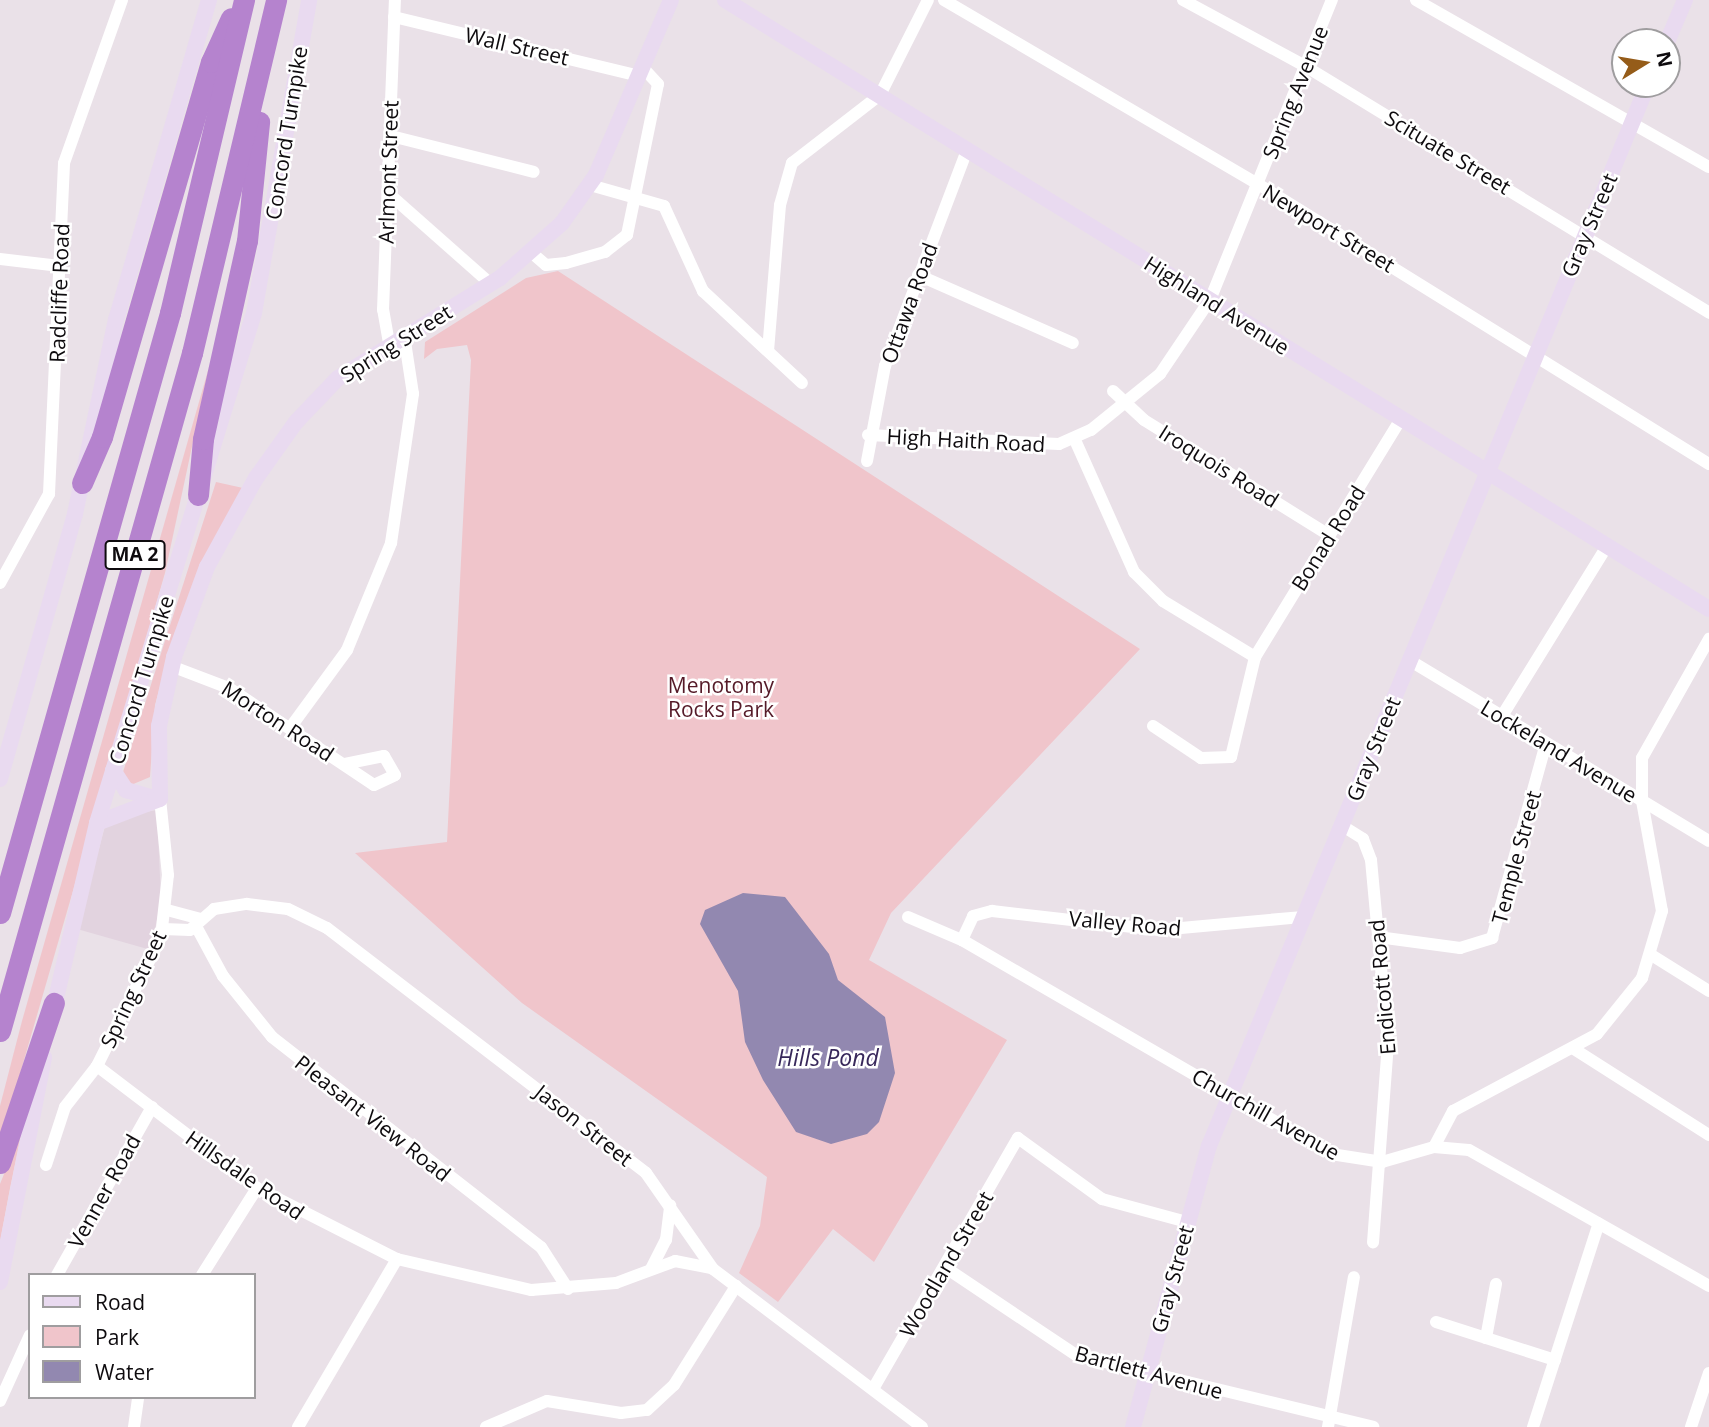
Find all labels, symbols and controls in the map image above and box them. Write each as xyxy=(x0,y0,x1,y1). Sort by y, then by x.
street label: Wall Street xyxy=(463,22,571,70)
street label: Spring Avenue xyxy=(1257,22,1333,162)
north arrow xyxy=(1611,28,1681,98)
street label: Concord Turnpike xyxy=(260,45,312,221)
text: N xyxy=(1650,49,1679,69)
street label: Arlmont Street xyxy=(373,100,403,244)
street label: Scituate Street xyxy=(1381,105,1515,199)
street label: Gray Street xyxy=(1556,169,1622,281)
street label: Newport Street xyxy=(1258,179,1400,277)
street label: Radcliffe Road xyxy=(44,223,74,363)
street label: Ottawa Road xyxy=(876,239,942,367)
street label: Highland Avenue xyxy=(1140,250,1294,360)
street label: Spring Street xyxy=(336,299,456,387)
street label: Iroquois Road xyxy=(1155,419,1283,513)
street label: High Haith Road xyxy=(886,423,1046,457)
street label: Bonad Road xyxy=(1286,481,1370,595)
road number: MA 2 xyxy=(104,540,166,570)
street label: Concord Turnpike xyxy=(103,593,179,767)
park label: Menotomy Rocks Park xyxy=(668,672,774,722)
street label: Morton Road xyxy=(217,675,339,767)
street label: Gray Street xyxy=(1341,693,1405,805)
street label: Lockeland Avenue xyxy=(1476,694,1642,808)
street label: Temple Street xyxy=(1486,788,1546,926)
street label: Valley Road xyxy=(1068,906,1182,940)
street label: Endicott Road xyxy=(1364,918,1400,1056)
street label: Spring Street xyxy=(95,926,171,1052)
water label: Hills Pond xyxy=(777,1043,879,1071)
street label: Pleasant View Road xyxy=(290,1049,456,1187)
street label: Churchill Avenue xyxy=(1188,1063,1344,1165)
street label: Jason Street xyxy=(530,1079,638,1171)
street label: Hillsdale Road xyxy=(181,1125,309,1225)
street label: Venner Road xyxy=(62,1130,146,1252)
street label: Woodland Street xyxy=(894,1187,998,1341)
street label: Gray Street xyxy=(1146,1223,1198,1335)
legend xyxy=(28,1273,256,1399)
text: Road xyxy=(95,1288,145,1316)
text: Park xyxy=(95,1323,139,1351)
street label: Bartlett Avenue xyxy=(1072,1340,1226,1404)
text: Water xyxy=(95,1358,154,1386)

